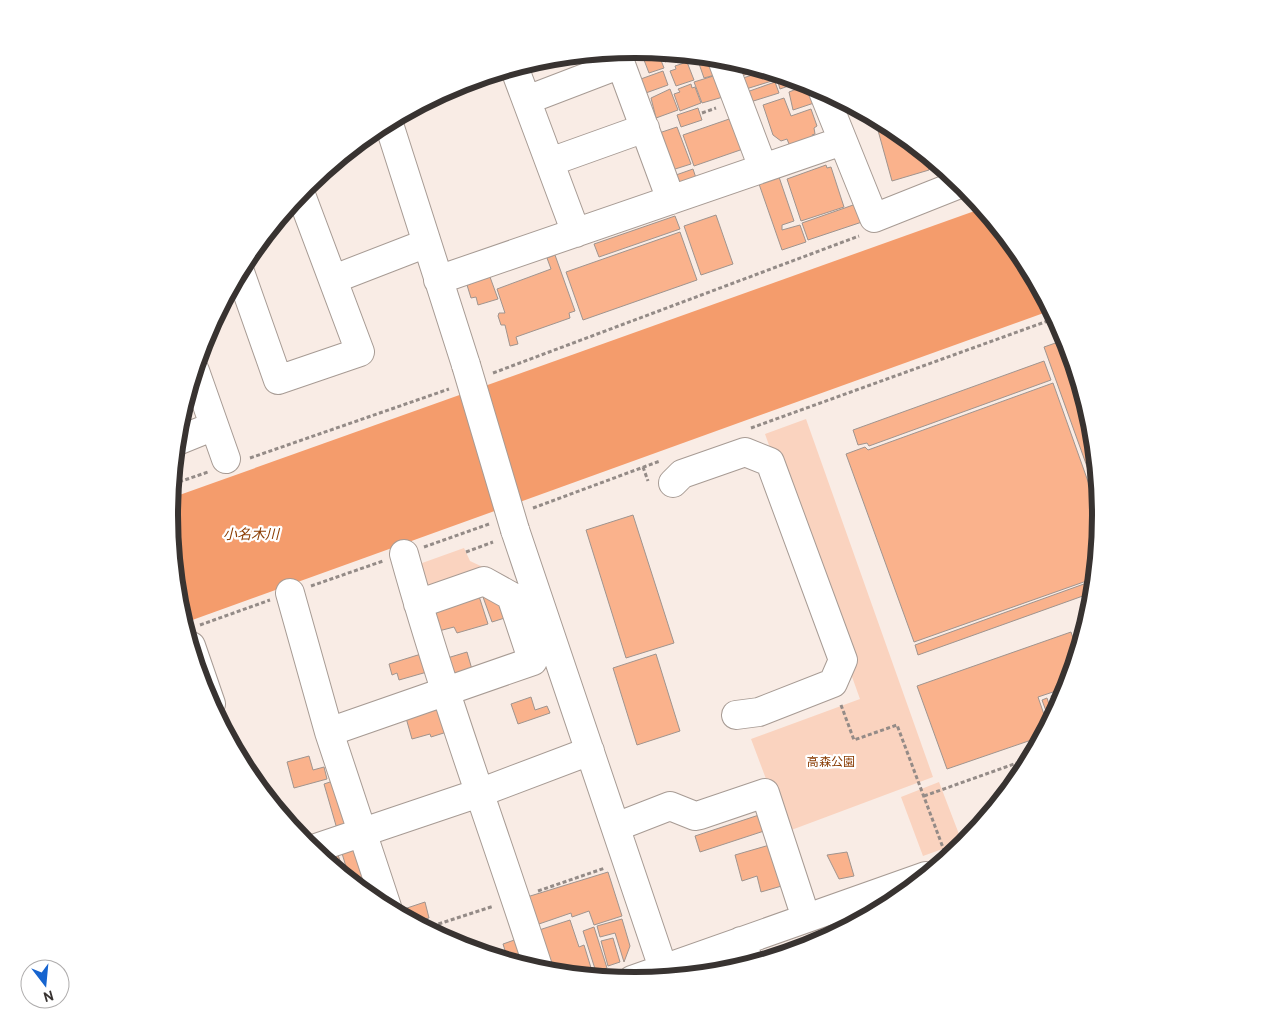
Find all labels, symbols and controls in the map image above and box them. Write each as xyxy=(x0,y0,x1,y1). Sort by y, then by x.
water label: 小名木川 xyxy=(223,527,281,544)
park label: 高森公園 xyxy=(807,755,855,771)
north arrow xyxy=(20,959,70,1009)
text: N xyxy=(41,985,55,1005)

